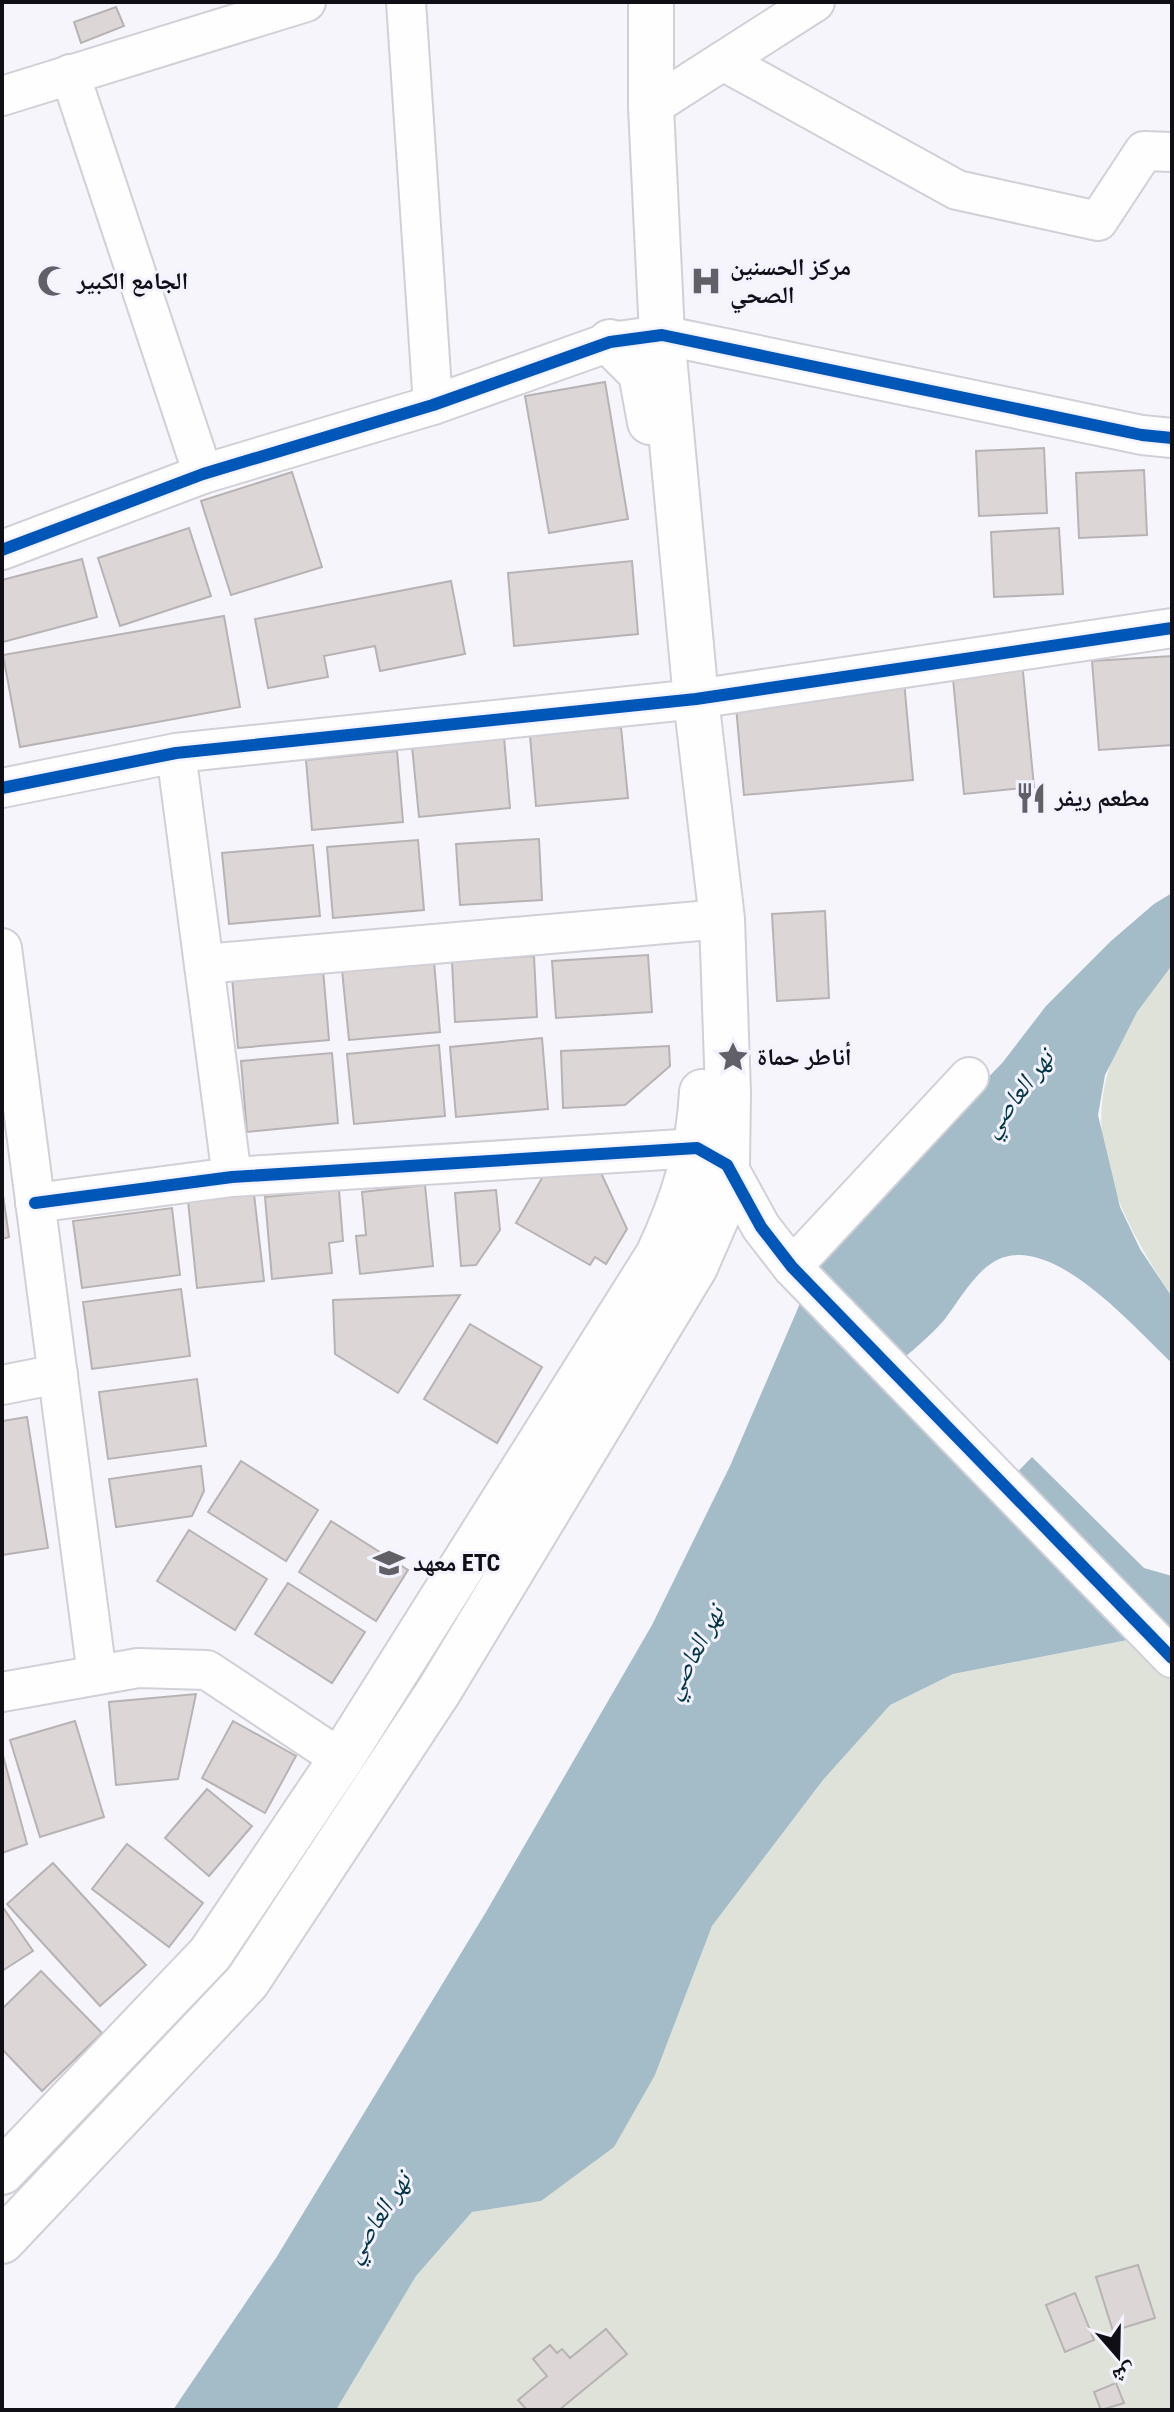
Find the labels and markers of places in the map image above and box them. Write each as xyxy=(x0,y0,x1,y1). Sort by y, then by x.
place label: مركز الحسنين الصحي xyxy=(730,253,851,314)
mosque icon: الجامع الكبير xyxy=(36,264,70,298)
hospital icon: مركز الحسنين الصحي xyxy=(689,264,723,298)
place label: الجامع الكبير xyxy=(76,267,188,297)
restaurant icon: مطعم ريفر xyxy=(1014,781,1048,815)
place label: مطعم ريفر xyxy=(1054,784,1150,814)
place icon: أناطر حماة xyxy=(716,1040,750,1074)
place label: أناطر حماة xyxy=(757,1041,852,1071)
school or university icon: معهد ETC xyxy=(372,1546,406,1580)
place label: معهد ETC xyxy=(413,1549,500,1577)

